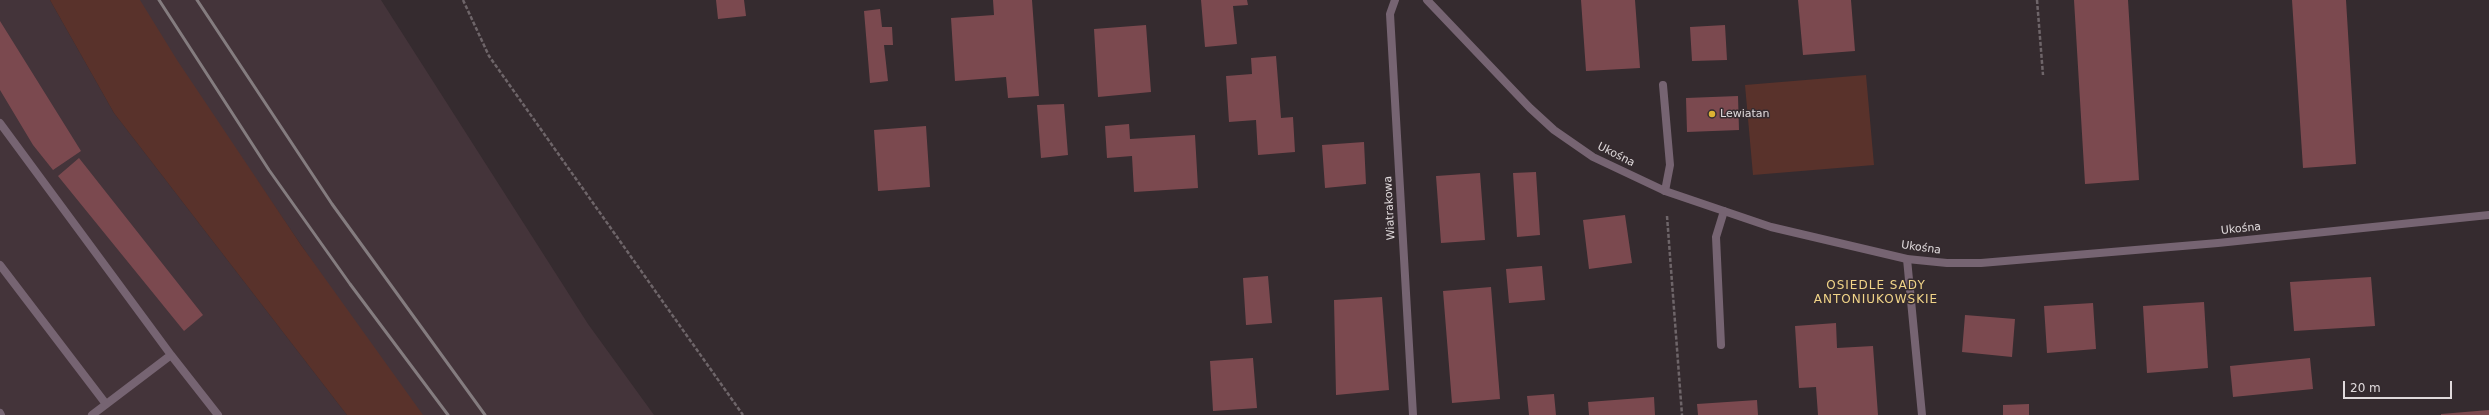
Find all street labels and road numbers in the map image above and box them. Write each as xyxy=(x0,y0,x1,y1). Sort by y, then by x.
street label: Ukośna xyxy=(1595,140,1637,170)
street label: Wiatrakowa xyxy=(1382,175,1398,241)
street label: Ukośna xyxy=(2220,220,2262,238)
street label: Ukośna xyxy=(1900,239,1942,257)

